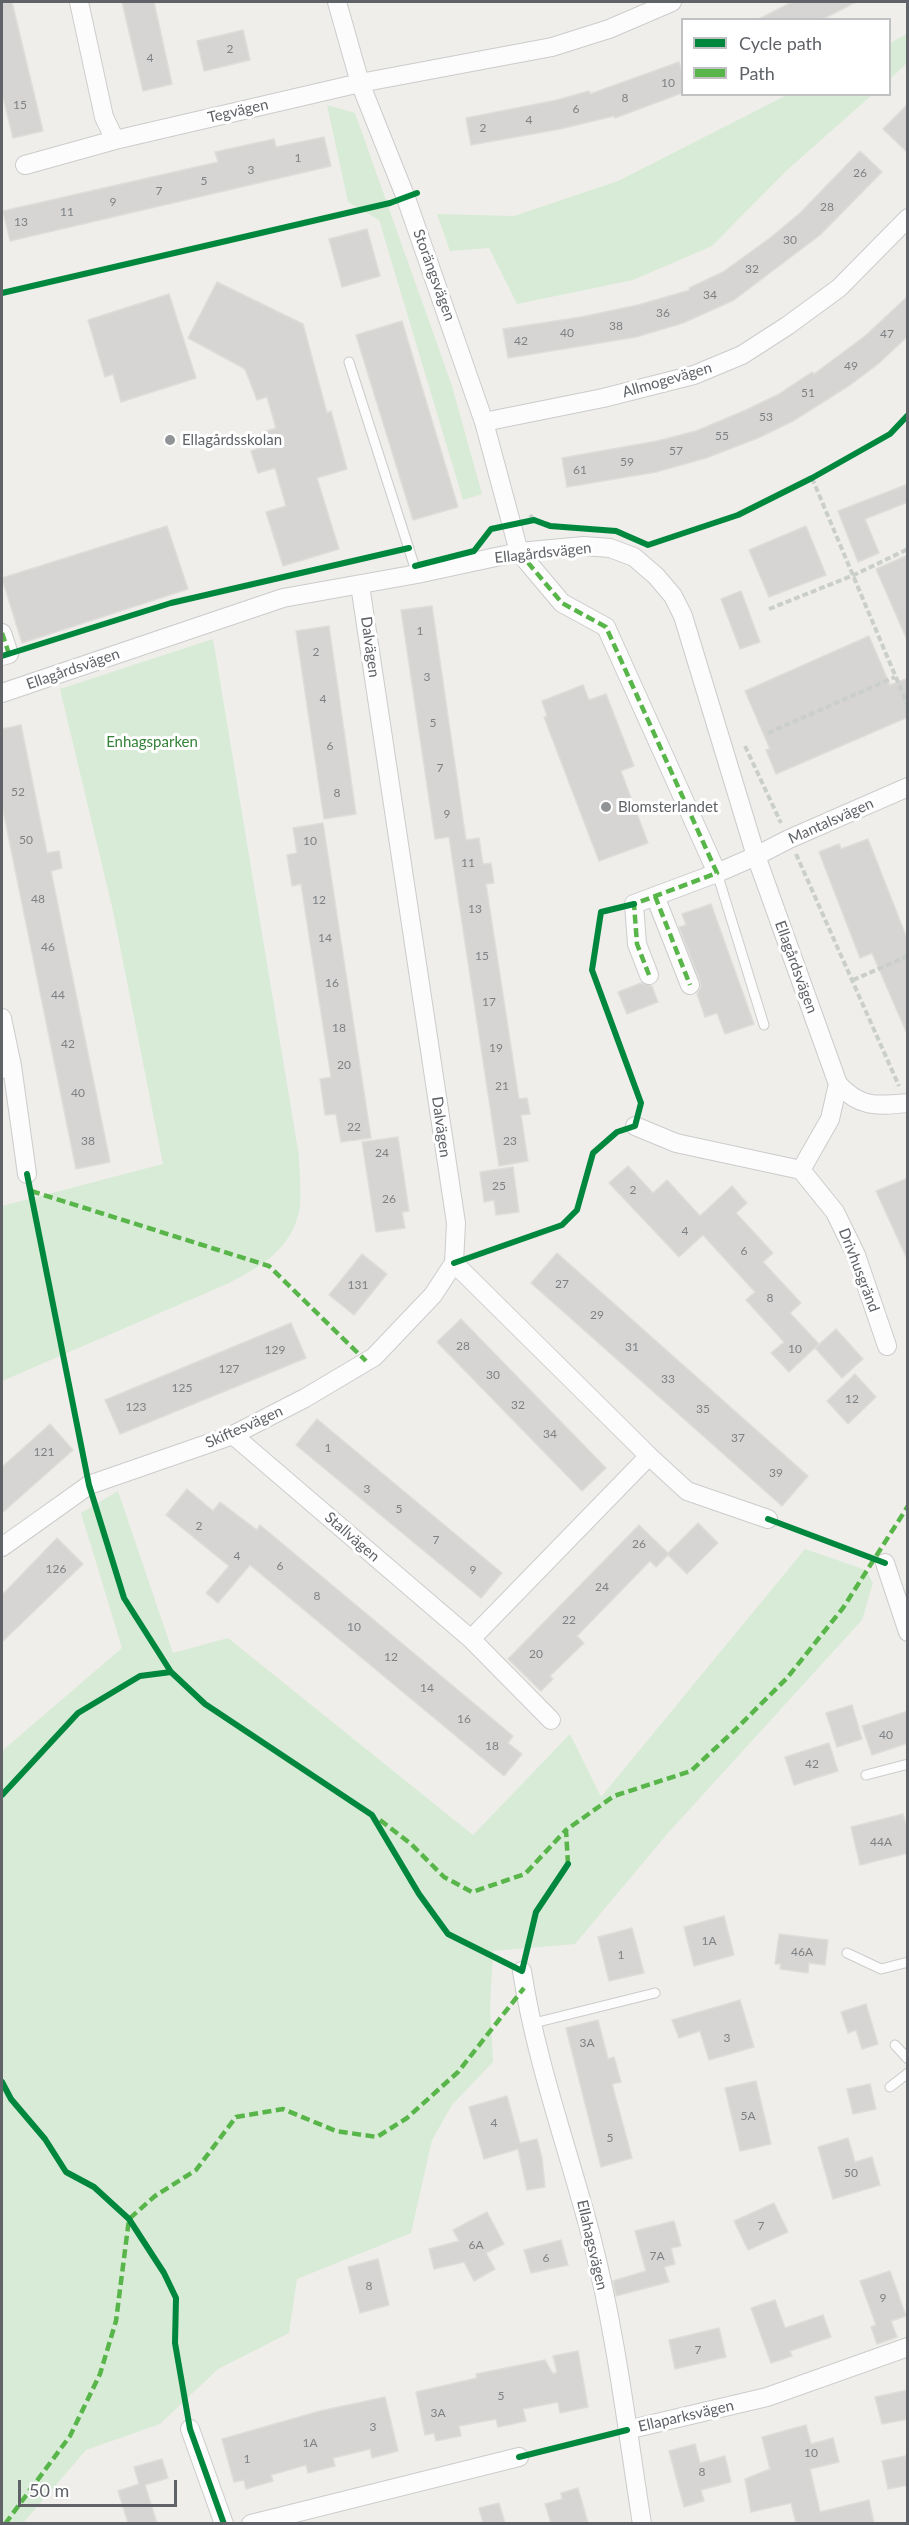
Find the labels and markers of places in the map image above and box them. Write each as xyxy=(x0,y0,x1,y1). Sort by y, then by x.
place label: Ellagårdsskolan xyxy=(182,431,282,449)
marker: Ellagårdsskolan xyxy=(163,433,177,447)
place label: Blomsterlandet xyxy=(618,798,718,816)
marker: Blomsterlandet xyxy=(599,800,613,814)

